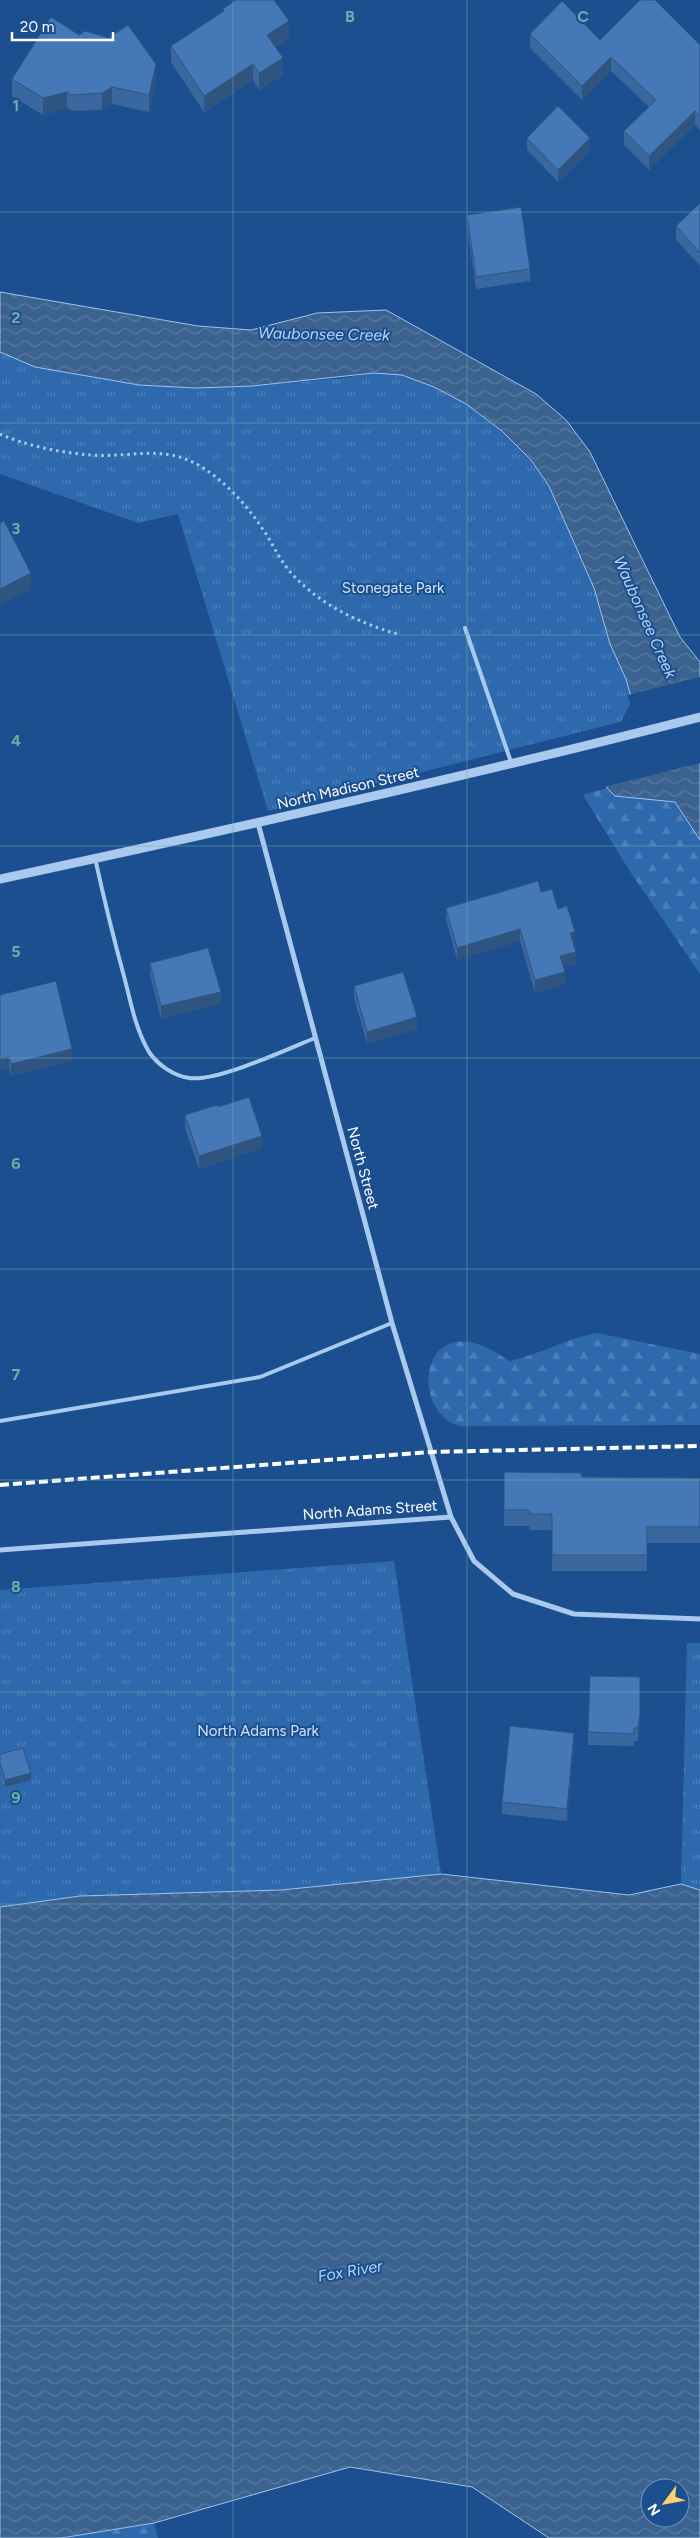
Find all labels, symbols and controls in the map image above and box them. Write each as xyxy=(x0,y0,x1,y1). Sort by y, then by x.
text: B xyxy=(345,7,355,26)
text: C xyxy=(577,7,589,26)
scale bar xyxy=(12,10,114,42)
text: 20 m xyxy=(20,18,54,36)
text: 1 xyxy=(13,96,19,115)
text: 2 xyxy=(11,308,21,327)
water label: Waubonsee Creek xyxy=(258,323,391,345)
text: 3 xyxy=(12,519,21,538)
water label: Waubonsee Creek xyxy=(609,553,681,682)
park label: Stonegate Park xyxy=(342,579,445,597)
text: 4 xyxy=(11,731,21,750)
street label: North Madison Street xyxy=(275,763,421,813)
text: 5 xyxy=(11,942,21,961)
street label: North Street xyxy=(343,1125,383,1212)
text: 6 xyxy=(11,1154,21,1173)
text: 7 xyxy=(12,1365,21,1384)
street label: North Adams Street xyxy=(302,1496,438,1524)
text: 8 xyxy=(11,1577,21,1596)
park label: North Adams Park xyxy=(197,1722,320,1740)
text: 9 xyxy=(11,1788,21,1807)
water label: Fox River xyxy=(316,2256,384,2286)
north arrow xyxy=(640,2478,690,2528)
text: N xyxy=(644,2501,664,2519)

